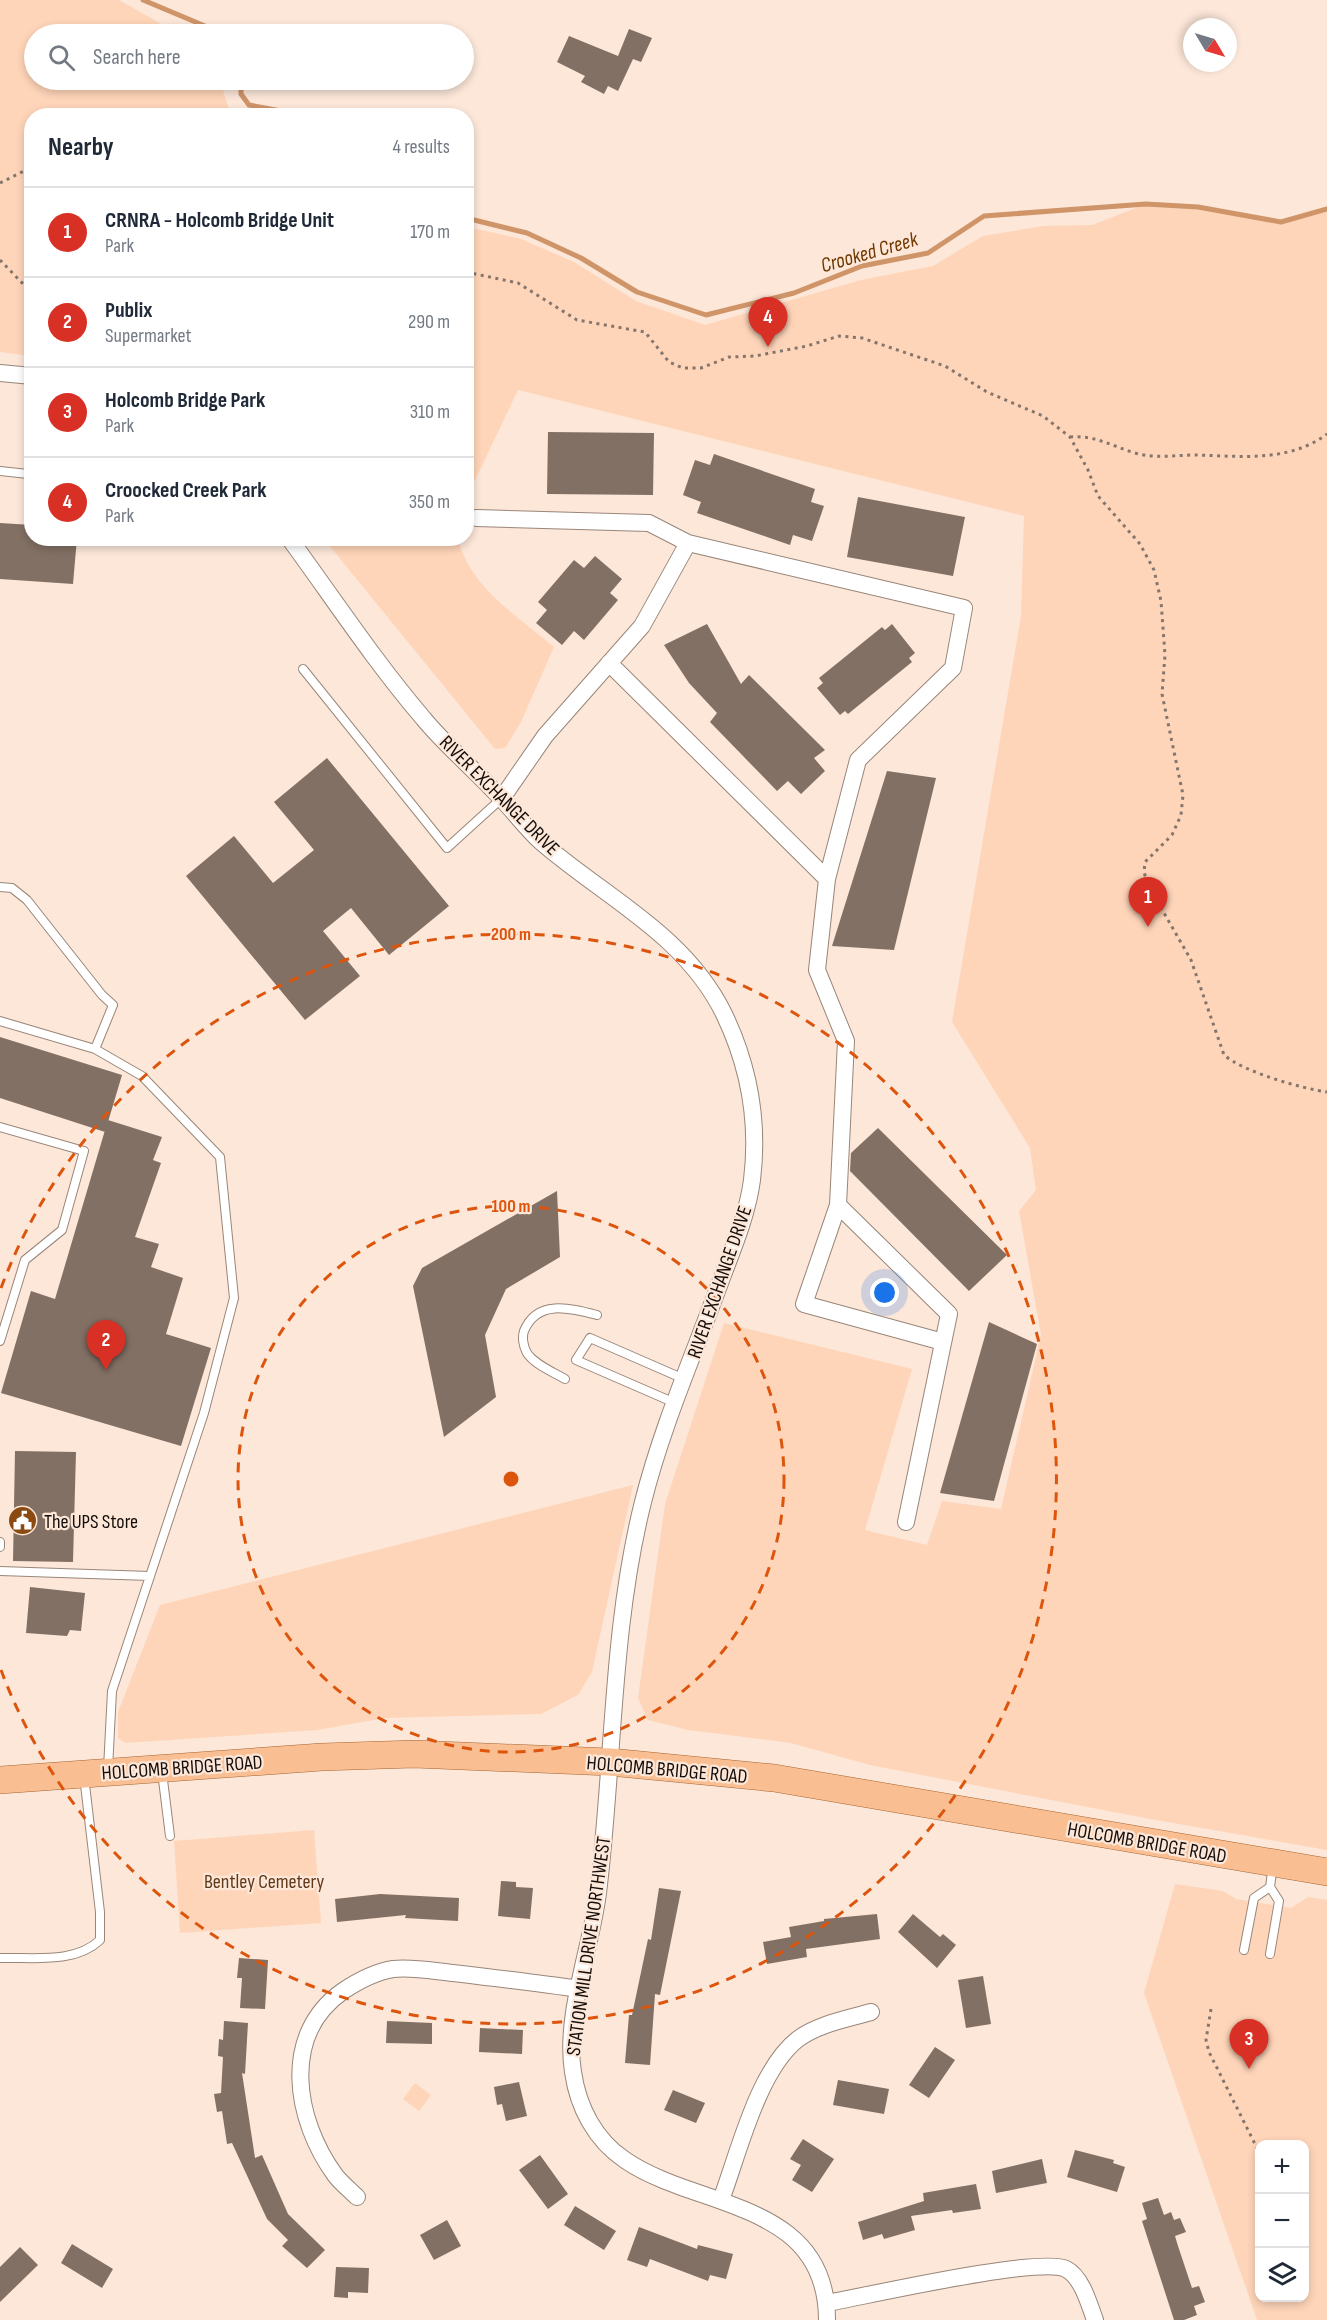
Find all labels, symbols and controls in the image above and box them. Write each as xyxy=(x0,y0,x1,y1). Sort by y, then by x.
north arrow xyxy=(1183,18,1237,72)
search box xyxy=(24,24,474,90)
icon: search xyxy=(45,41,78,74)
text: Search here xyxy=(93,44,180,71)
text: Nearby xyxy=(48,132,114,163)
text: 4 results xyxy=(393,135,450,159)
text: CRNRA - Holcomb Bridge Unit xyxy=(105,207,334,234)
text: 1 xyxy=(64,220,71,244)
text: 170 m xyxy=(410,220,450,244)
water label: Crooked Creek xyxy=(818,226,922,278)
text: Park xyxy=(105,234,134,258)
text: Publix xyxy=(105,297,153,324)
pin: 4 xyxy=(748,298,788,347)
text: 2 xyxy=(63,310,72,334)
text: 290 m xyxy=(408,310,450,334)
text: Supermarket xyxy=(105,324,192,348)
text: Holcomb Bridge Park xyxy=(105,387,265,414)
text: 3 xyxy=(63,400,72,424)
text: 310 m xyxy=(410,400,450,424)
text: Park xyxy=(105,414,134,438)
text: Croocked Creek Park xyxy=(105,477,267,504)
text: 4 xyxy=(63,490,72,514)
text: 350 m xyxy=(409,490,450,514)
text: Park xyxy=(105,504,134,528)
street label: RIVER EXCHANGE DRIVE xyxy=(434,731,564,861)
pin: 1 xyxy=(1128,878,1168,927)
text: 200 m xyxy=(491,924,531,945)
text: 100 m xyxy=(492,1196,531,1217)
street label: RIVER EXCHANGE DRIVE xyxy=(683,1203,757,1362)
your location xyxy=(870,1278,899,1307)
pin: 2 xyxy=(86,1320,126,1370)
centre of rings xyxy=(501,1469,521,1489)
public building icon: The UPS Store xyxy=(7,1505,39,1537)
place label: The UPS Store xyxy=(44,1510,138,1534)
street label: HOLCOMB BRIDGE ROAD xyxy=(101,1750,263,1786)
street label: HOLCOMB BRIDGE ROAD xyxy=(586,1751,748,1789)
street label: HOLCOMB BRIDGE ROAD xyxy=(1065,1817,1228,1869)
street label: STATION MILL DRIVE NORTHWEST xyxy=(562,1835,616,2057)
park label: Bentley Cemetery xyxy=(204,1870,324,1894)
pin: 3 xyxy=(1230,2020,1268,2069)
map controls xyxy=(1255,2140,1309,2302)
button: + xyxy=(1255,2140,1309,2194)
button: − xyxy=(1255,2194,1309,2248)
button: layers xyxy=(1255,2248,1309,2302)

